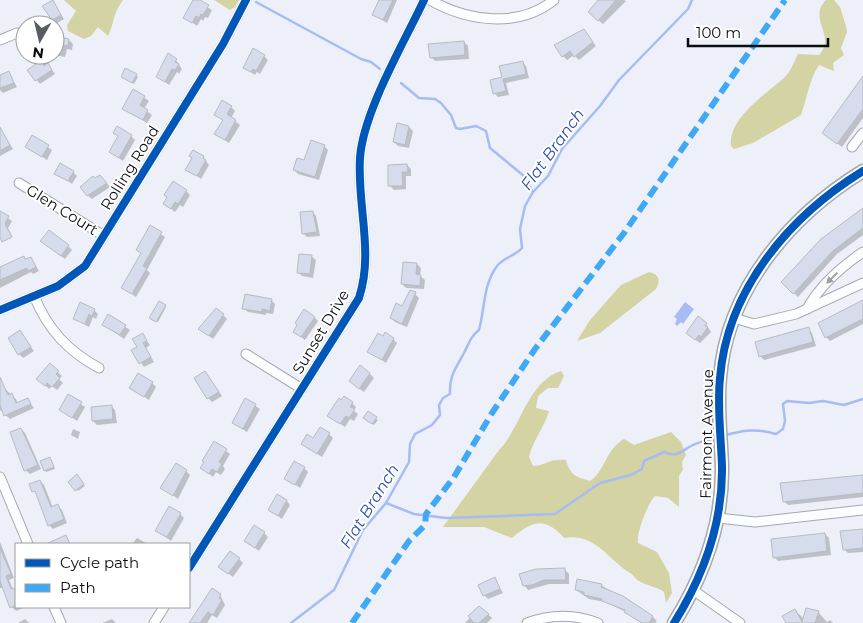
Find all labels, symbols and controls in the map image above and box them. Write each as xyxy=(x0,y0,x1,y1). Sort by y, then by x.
north arrow xyxy=(15,15,65,65)
scale bar xyxy=(688,15,828,47)
text: 100 m xyxy=(696,23,741,42)
text: N xyxy=(31,43,45,63)
water label: Flat Branch xyxy=(517,105,588,194)
street label: Rolling Road xyxy=(96,122,163,213)
street label: Glen Court xyxy=(23,180,102,239)
one-way arrow xyxy=(826,272,838,284)
street label: Sunset Drive xyxy=(288,286,353,377)
street label: Fairmont Avenue xyxy=(696,369,717,499)
water label: Flat Branch xyxy=(336,461,403,552)
legend xyxy=(15,543,190,608)
text: Cycle path xyxy=(60,553,139,572)
text: Path xyxy=(60,578,96,597)

